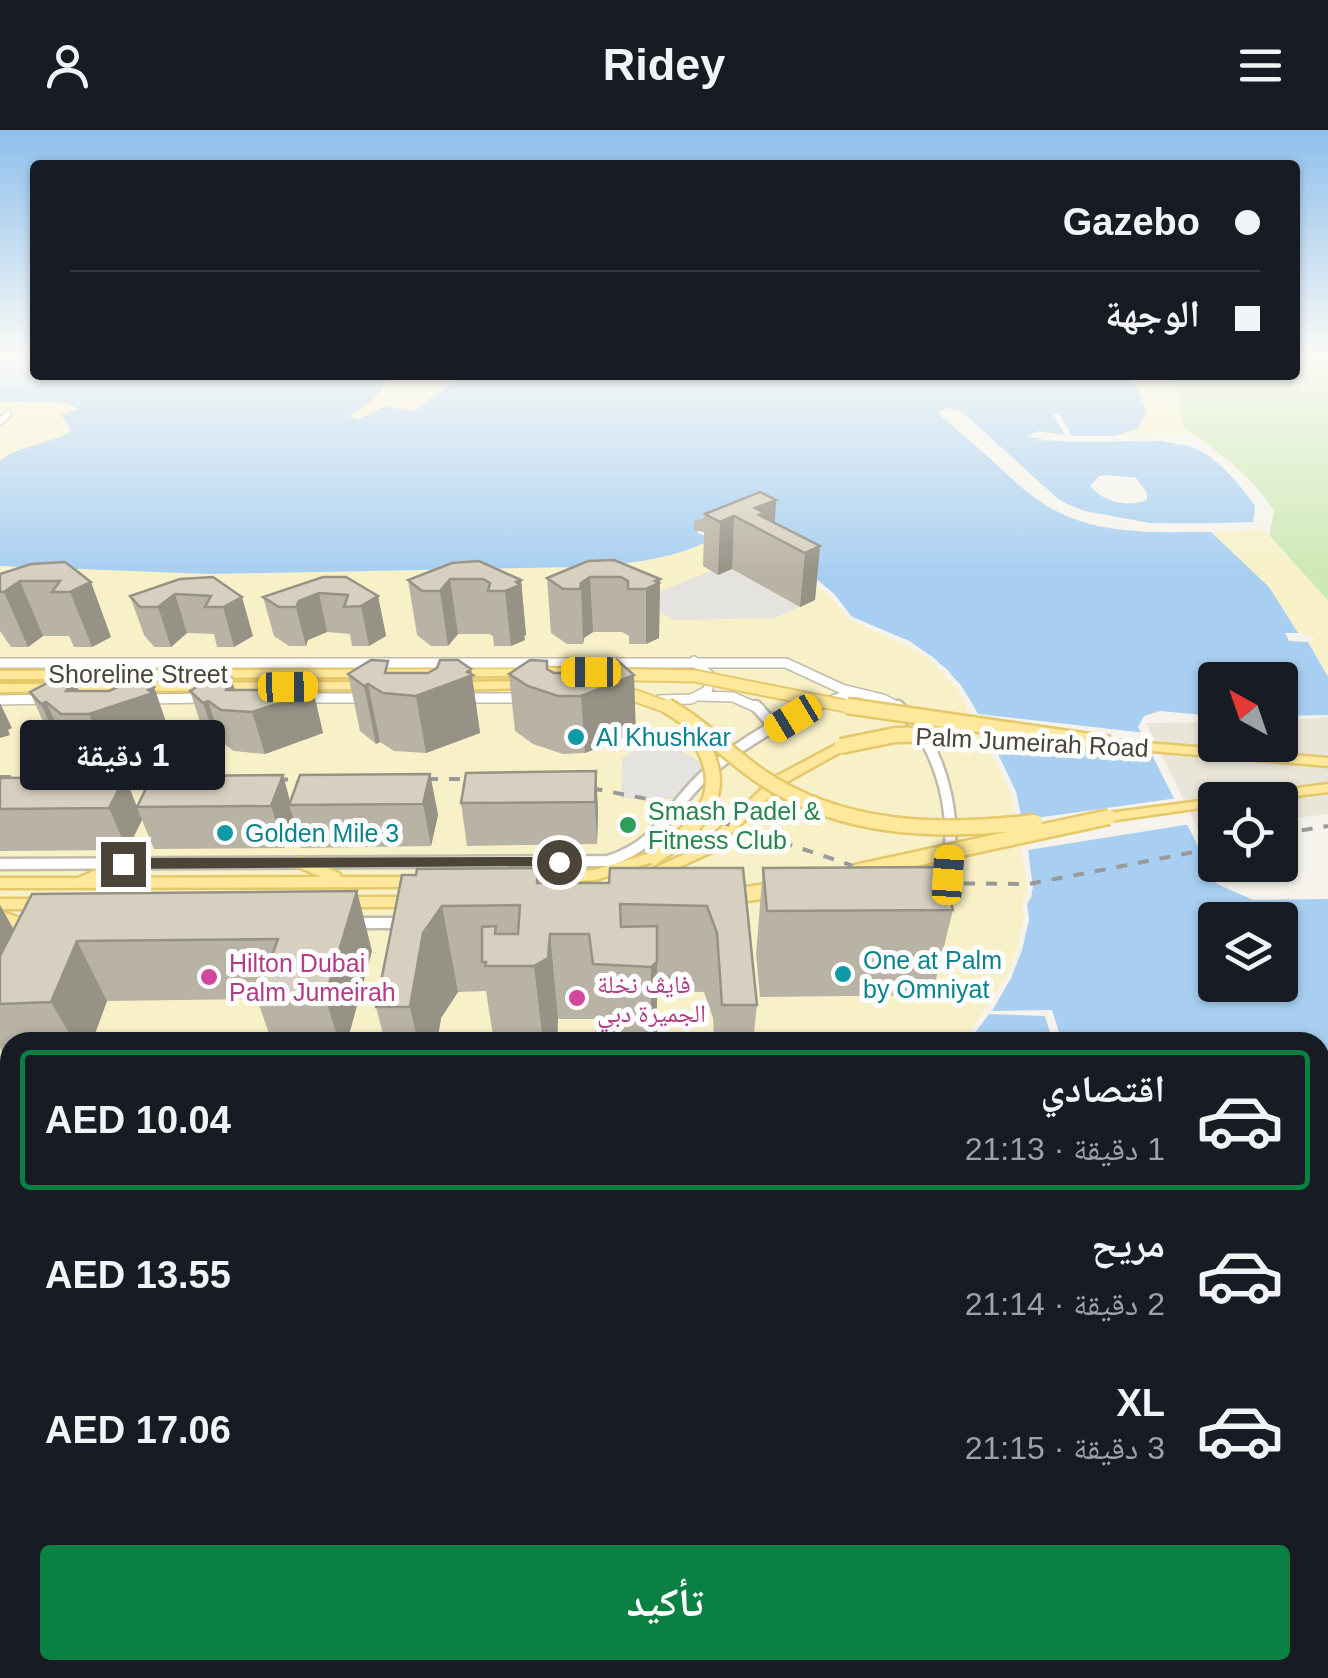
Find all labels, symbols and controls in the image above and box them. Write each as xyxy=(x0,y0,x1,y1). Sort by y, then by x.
icon: person xyxy=(40,38,95,93)
icon: menu xyxy=(1233,38,1288,93)
text: Ridey xyxy=(603,39,725,90)
text: Gazebo xyxy=(1063,201,1200,243)
text: الوجهة xyxy=(1105,293,1200,335)
car xyxy=(561,657,621,687)
street label: Shoreline Street xyxy=(48,660,228,688)
north arrow xyxy=(1198,662,1298,762)
map controls xyxy=(1198,662,1298,1002)
car xyxy=(258,671,318,703)
car xyxy=(760,690,826,746)
callout: 1 دقيقة xyxy=(21,719,226,789)
street label: Palm Jumeirah Road xyxy=(915,722,1149,762)
place label: Al Khushkar xyxy=(596,723,731,751)
marker: Al Khushkar xyxy=(565,726,587,748)
text: 1 دقيقة xyxy=(76,737,169,773)
button: locate xyxy=(1198,782,1298,882)
place label: Smash Padel & Fitness Club xyxy=(648,797,821,854)
marker: Smash Padel & Fitness Club xyxy=(617,814,639,836)
place label: Golden Mile 3 xyxy=(245,819,399,847)
marker: Golden Mile 3 xyxy=(214,822,236,844)
route start xyxy=(537,840,582,885)
route end xyxy=(101,842,146,887)
car xyxy=(931,844,965,906)
button: layers xyxy=(1198,902,1298,1002)
place label: One at Palm by Omniyat xyxy=(863,946,1002,1003)
place label: Hilton Dubai Palm Jumeirah xyxy=(229,949,396,1006)
marker: One at Palm by Omniyat xyxy=(832,963,854,985)
marker: Hilton Dubai Palm Jumeirah xyxy=(198,966,220,988)
place label: فايڤ نخلة الجميرة دبي xyxy=(597,970,706,1033)
marker: فايڤ نخلة الجميرة دبي xyxy=(566,987,588,1009)
text: اقتصادي xyxy=(1041,1068,1165,1110)
icon: car xyxy=(1195,1075,1285,1165)
text: AED 10.04 xyxy=(45,1099,231,1141)
text: 1 دقيقة · 21:13 xyxy=(965,1131,1165,1167)
text: مريح xyxy=(1091,1223,1165,1265)
icon: car xyxy=(1195,1230,1285,1320)
text: AED 13.55 xyxy=(45,1254,231,1296)
text: 2 دقيقة · 21:14 xyxy=(965,1286,1165,1322)
text: XL xyxy=(1116,1382,1165,1424)
icon: car xyxy=(1195,1385,1285,1475)
text: AED 17.06 xyxy=(45,1409,231,1451)
text: 3 دقيقة · 21:15 xyxy=(965,1430,1165,1466)
button: تأكيد xyxy=(40,1545,1290,1660)

